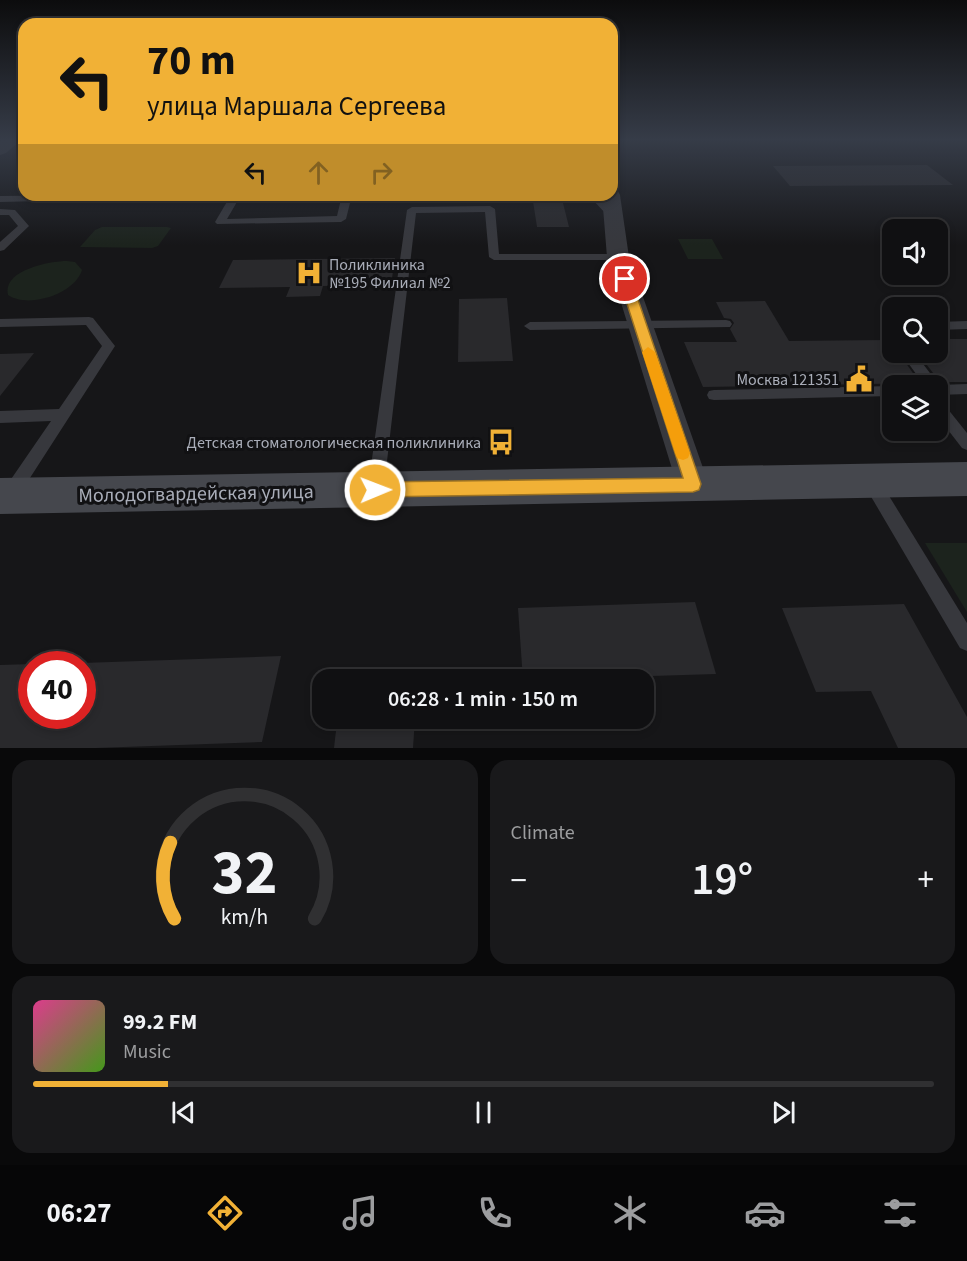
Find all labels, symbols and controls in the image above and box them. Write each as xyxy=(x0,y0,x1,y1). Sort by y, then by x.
text: 70 m xyxy=(147,31,236,91)
icon: left xyxy=(48,42,126,120)
text: улица Маршала Сергеева xyxy=(147,87,446,126)
icon: left xyxy=(239,156,272,189)
icon: ahead xyxy=(302,156,335,189)
icon: right xyxy=(365,156,398,189)
map controls xyxy=(882,219,948,441)
button: sound xyxy=(882,219,948,285)
pin xyxy=(599,253,650,304)
place label: Поликлиника №195 Филиал №2 xyxy=(329,254,451,294)
hospital icon: Поликлиника №195 Филиал №2 xyxy=(294,258,324,288)
icon: arrive xyxy=(608,262,641,295)
button: search xyxy=(882,297,948,363)
public building icon: Москва 121351 xyxy=(844,364,874,394)
place label: Москва 121351 xyxy=(736,369,839,391)
button: layers xyxy=(882,375,948,441)
bus stop icon: Детская стоматологическая поликлиника xyxy=(486,427,516,457)
place label: Детская стоматологическая поликлиника xyxy=(187,432,481,454)
position arrow xyxy=(343,458,407,522)
street label: Молодогвардейская улица xyxy=(78,478,314,510)
speed limit sign: 40 xyxy=(18,651,96,729)
text: 06:28 · 1 min · 150 m xyxy=(388,683,578,715)
text: Climate xyxy=(511,819,575,847)
text: 32 xyxy=(212,829,278,918)
text: 19° xyxy=(691,848,753,912)
text: − xyxy=(511,857,527,904)
text: + xyxy=(918,857,934,904)
text: km/h xyxy=(221,902,269,933)
text: 99.2 FM xyxy=(123,1006,197,1038)
text: Music xyxy=(123,1038,171,1066)
icon: previous xyxy=(167,1096,200,1129)
icon: pause xyxy=(467,1096,500,1129)
icon: next xyxy=(767,1096,800,1129)
icon: directions xyxy=(204,1192,246,1234)
icon: music xyxy=(339,1192,381,1234)
icon: phone xyxy=(474,1192,516,1234)
icon: climate xyxy=(609,1192,651,1234)
icon: car xyxy=(744,1192,786,1234)
icon: filters xyxy=(879,1192,921,1234)
text: 06:27 xyxy=(46,1194,112,1233)

